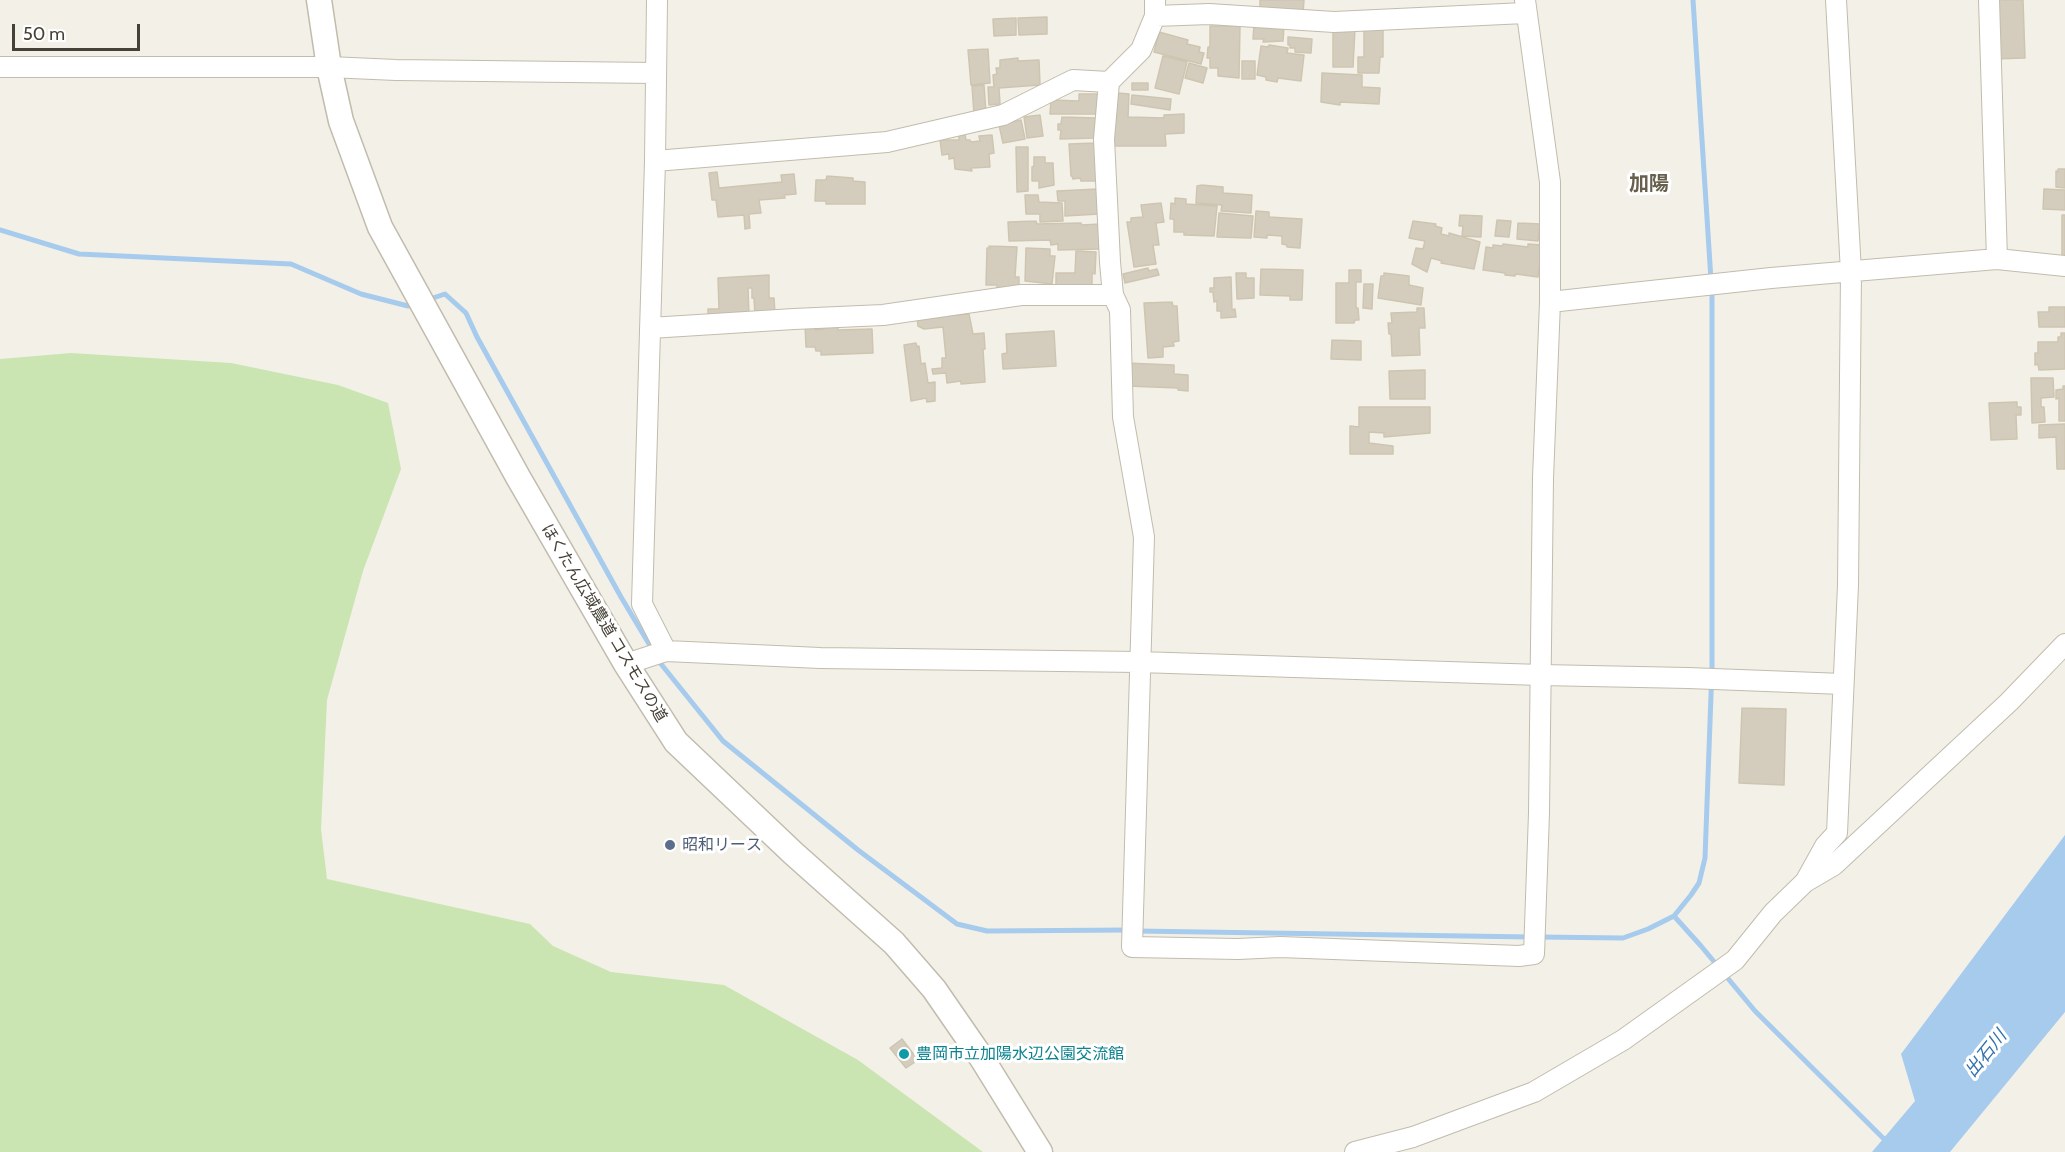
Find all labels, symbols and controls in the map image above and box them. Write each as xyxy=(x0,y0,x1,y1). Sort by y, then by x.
scale bar xyxy=(15,12,142,50)
text: 50 m xyxy=(23,23,65,45)
district label: 加陽 xyxy=(1629,172,1669,196)
street label: ほくたん広域農道 コスモスの道 xyxy=(537,521,671,725)
place label: 昭和リース xyxy=(682,835,762,855)
marker: 昭和リース xyxy=(663,838,677,852)
water label: 出石川 xyxy=(1961,1026,2011,1082)
place label: 豊岡市立加陽水辺公園交流館 xyxy=(916,1044,1124,1064)
marker: 豊岡市立加陽水辺公園交流館 xyxy=(897,1047,911,1061)

